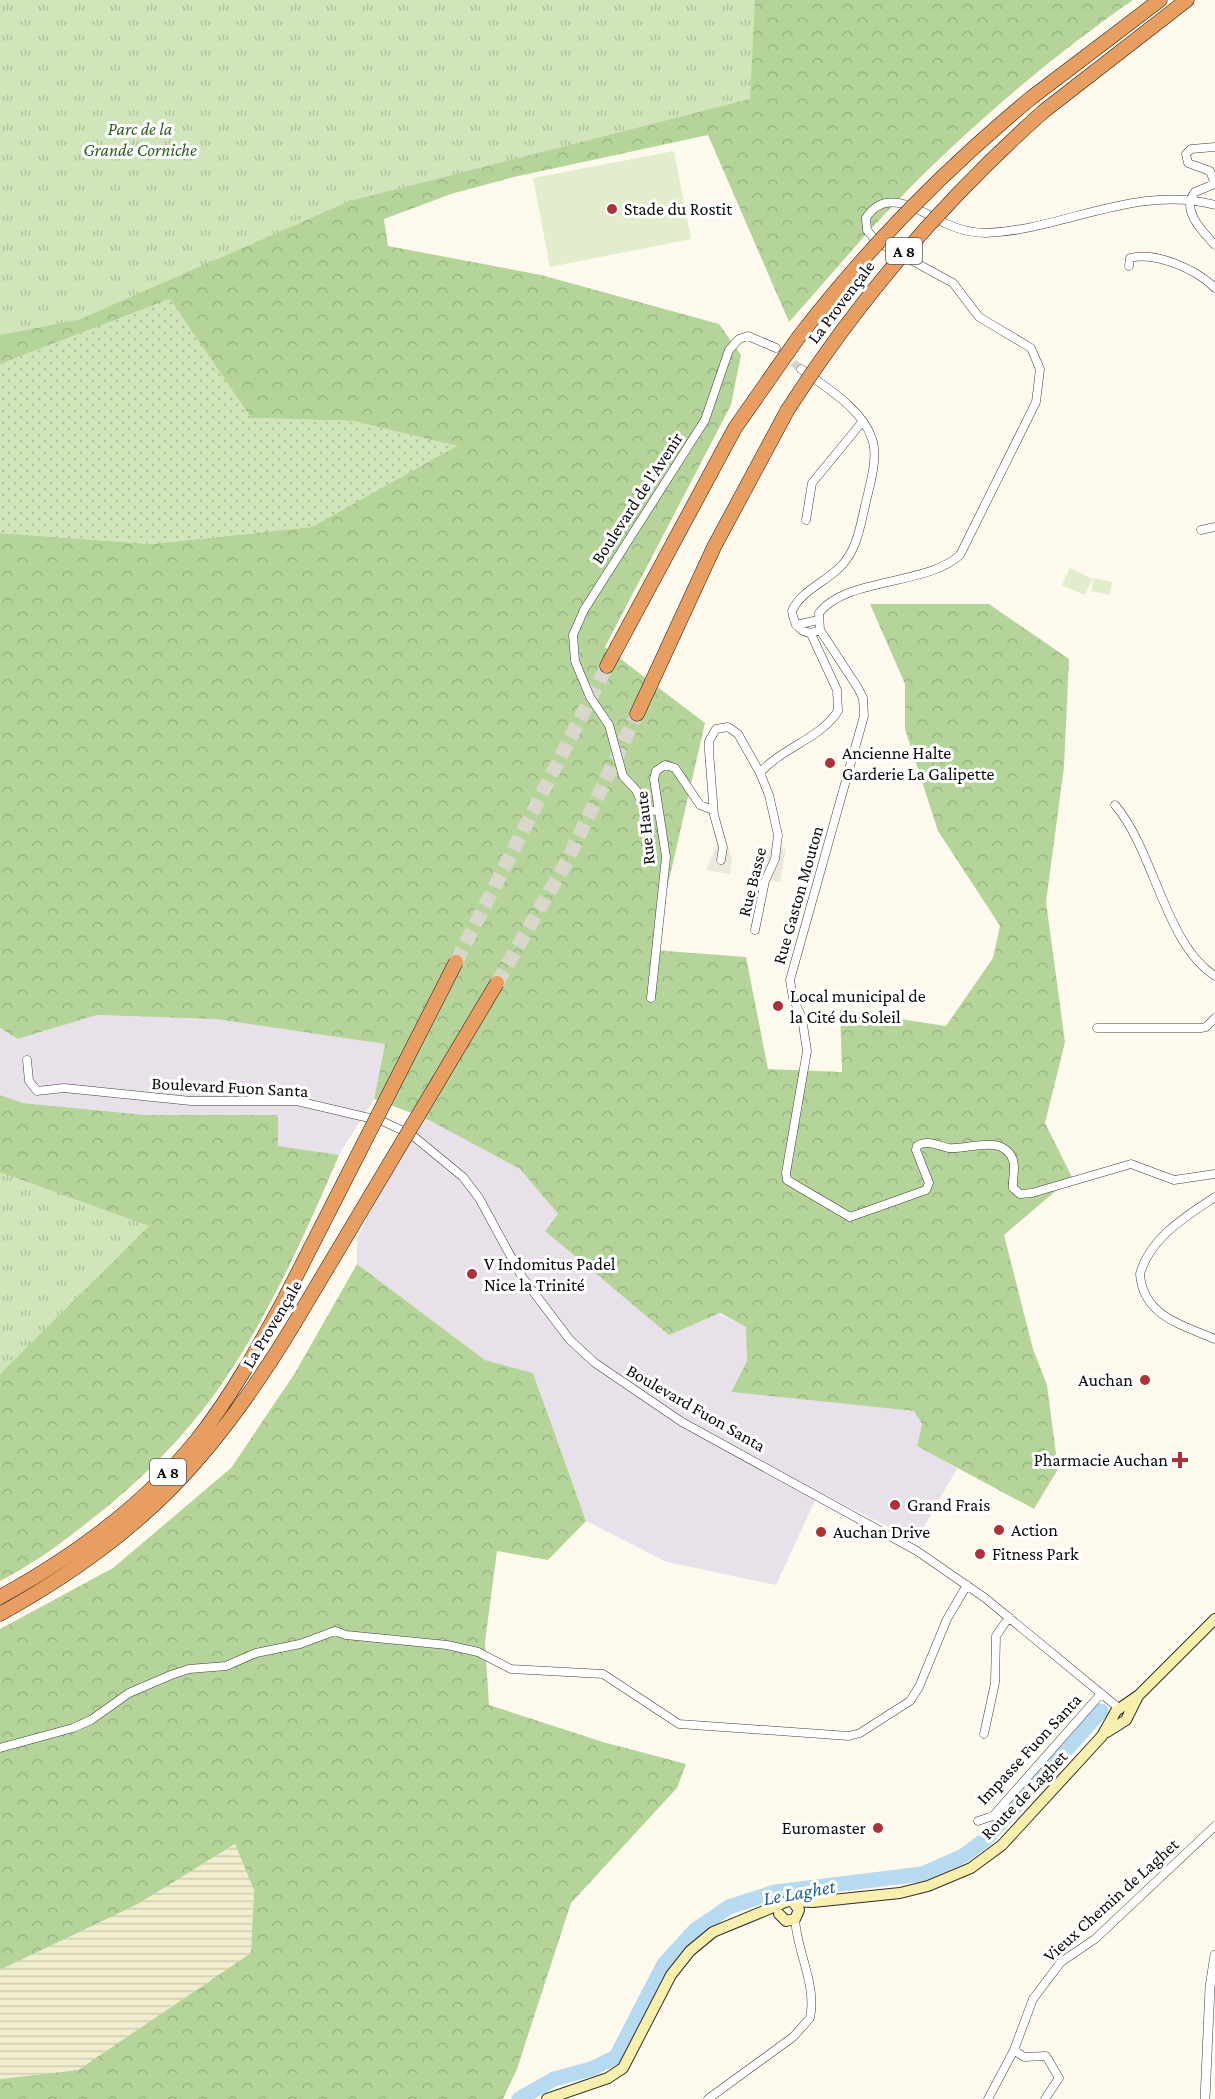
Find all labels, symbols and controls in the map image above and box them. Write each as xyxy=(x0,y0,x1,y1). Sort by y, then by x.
park label: Parc de la Grande Corniche xyxy=(83,119,197,160)
place label: Stade du Rostit xyxy=(624,199,733,219)
marker: Stade du Rostit xyxy=(605,202,619,216)
road number: A 8 xyxy=(886,238,922,264)
street label: La Provençale xyxy=(803,256,879,347)
street label: Boulevard de l'Avenir xyxy=(587,428,687,567)
place label: Ancienne Halte Garderie La Galipette xyxy=(842,743,995,784)
marker: Ancienne Halte Garderie La Galipette xyxy=(823,756,837,770)
street label: Rue Haute xyxy=(631,790,659,866)
street label: Rue Gaston Mouton xyxy=(769,823,827,967)
street label: Rue Basse xyxy=(734,845,770,919)
place label: Local municipal de la Cité du Soleil xyxy=(790,986,926,1027)
marker: Local municipal de la Cité du Soleil xyxy=(771,999,785,1013)
street label: Boulevard Fuon Santa xyxy=(151,1073,309,1101)
place label: V Indomitus Padel Nice la Trinité xyxy=(484,1254,616,1295)
marker: V Indomitus Padel Nice la Trinité xyxy=(465,1267,479,1281)
street label: La Provençale xyxy=(238,1276,306,1371)
street label: Boulevard Fuon Santa xyxy=(623,1360,769,1456)
place label: Auchan xyxy=(1078,1370,1133,1390)
marker: Auchan xyxy=(1138,1373,1152,1387)
place label: Pharmacie Auchan xyxy=(1034,1450,1168,1470)
marker: Pharmacie Auchan xyxy=(1173,1453,1187,1467)
road number: A 8 xyxy=(150,1459,186,1485)
place label: Grand Frais xyxy=(907,1495,990,1515)
marker: Grand Frais xyxy=(888,1498,902,1512)
place label: Action xyxy=(1011,1520,1058,1540)
place label: Auchan Drive xyxy=(833,1522,930,1542)
marker: Action xyxy=(992,1523,1006,1537)
marker: Auchan Drive xyxy=(814,1525,828,1539)
place label: Fitness Park xyxy=(992,1544,1079,1564)
marker: Fitness Park xyxy=(973,1547,987,1561)
street label: Impasse Fuon Santa xyxy=(973,1690,1085,1808)
street label: Route de Laghet xyxy=(977,1746,1072,1844)
place label: Euromaster xyxy=(782,1818,867,1838)
marker: Euromaster xyxy=(871,1821,885,1835)
street label: Vieux Chemin de Laghet xyxy=(1039,1833,1183,1966)
water label: Le Laghet xyxy=(761,1875,838,1910)

